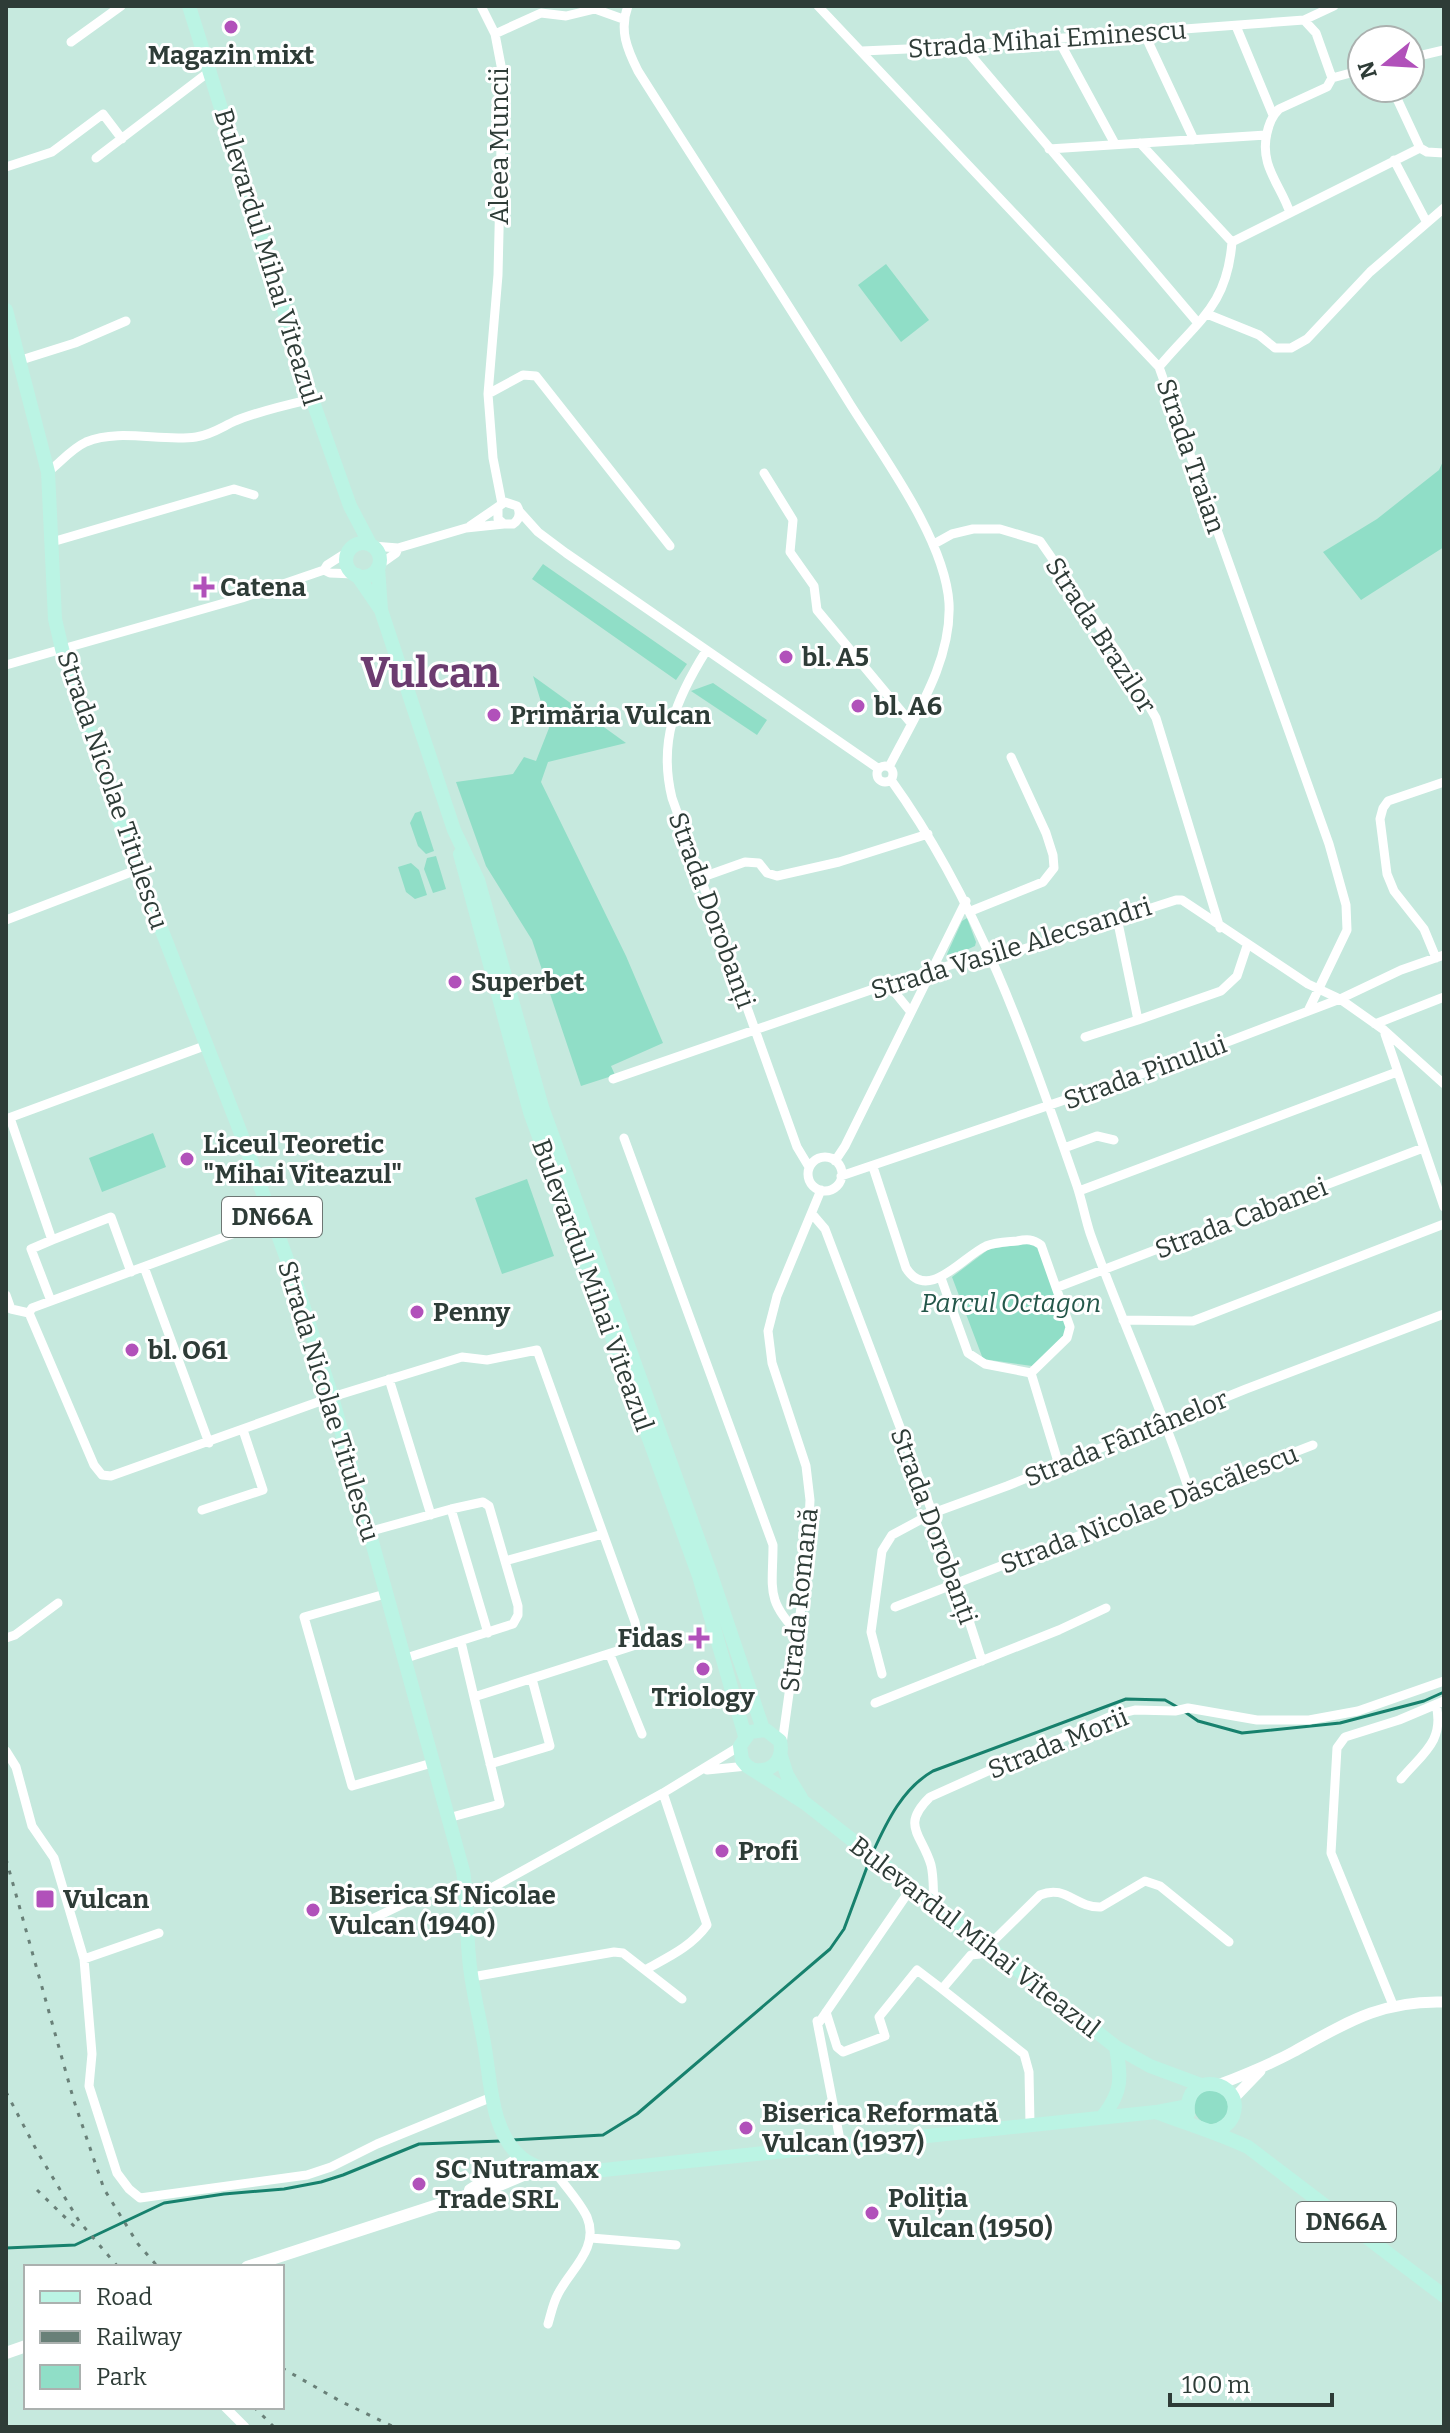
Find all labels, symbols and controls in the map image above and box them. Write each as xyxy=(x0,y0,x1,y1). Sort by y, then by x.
street label: Strada Mihai Eminescu xyxy=(907,14,1187,65)
marker: Magazin mixt xyxy=(222,18,240,36)
north arrow xyxy=(1346,24,1426,104)
place label: Magazin mixt xyxy=(148,40,315,71)
text: N xyxy=(1352,58,1383,82)
street label: Aleea Muncii xyxy=(484,67,515,225)
street label: Bulevardul Mihai Viteazul xyxy=(208,105,327,409)
street label: Strada Traian xyxy=(1150,375,1232,538)
street label: Strada Brazilor xyxy=(1039,552,1163,719)
place label: Catena xyxy=(220,572,306,603)
marker: Catena xyxy=(195,578,213,596)
place label: bl. A5 xyxy=(802,642,869,673)
street label: Strada Nicolae Titulescu xyxy=(50,647,175,933)
district label: Vulcan xyxy=(360,648,500,698)
marker: bl. A5 xyxy=(777,648,795,666)
place label: bl. A6 xyxy=(874,691,942,722)
marker: bl. A6 xyxy=(849,697,867,715)
place label: Primăria Vulcan xyxy=(510,700,711,731)
marker: Primăria Vulcan xyxy=(485,706,503,724)
street label: Strada Dorobanți xyxy=(662,808,761,1013)
street label: Strada Vasile Alecsandri xyxy=(867,891,1155,1006)
place label: Superbet xyxy=(471,967,585,998)
marker: Superbet xyxy=(446,973,464,991)
street label: Strada Pinului xyxy=(1060,1029,1231,1116)
place label: Liceul Teoretic "Mihai Viteazul" xyxy=(203,1129,402,1190)
street label: Bulevardul Mihai Viteazul xyxy=(525,1135,660,1436)
marker: Liceul Teoretic "Mihai Viteazul" xyxy=(178,1150,196,1168)
street label: Strada Cabanei xyxy=(1151,1171,1332,1266)
road number: DN66A xyxy=(222,1197,322,1237)
street label: Strada Nicolae Titulescu xyxy=(271,1257,386,1545)
park label: Parcul Octagon xyxy=(921,1288,1101,1319)
place label: Penny xyxy=(433,1297,511,1328)
marker: Penny xyxy=(408,1303,426,1321)
place label: bl. O61 xyxy=(148,1335,228,1366)
marker: bl. O61 xyxy=(123,1341,141,1359)
street label: Strada Fântânelor xyxy=(1020,1383,1233,1493)
street label: Strada Dorobanți xyxy=(884,1424,983,1629)
street label: Strada Nicolae Dăscălescu xyxy=(996,1438,1302,1581)
street label: Strada Romană xyxy=(774,1506,825,1694)
place label: Fidas xyxy=(617,1623,683,1654)
marker: Fidas xyxy=(690,1629,708,1647)
marker: Triology xyxy=(694,1660,712,1678)
place label: Triology xyxy=(651,1682,755,1713)
street label: Strada Morii xyxy=(984,1701,1133,1786)
street label: Bulevardul Mihai Viteazul xyxy=(844,1830,1106,2045)
place label: Profi xyxy=(738,1836,799,1867)
marker: Profi xyxy=(713,1842,731,1860)
place label: Biserica Sf Nicolae Vulcan (1940) xyxy=(329,1880,556,1941)
place label: Vulcan xyxy=(63,1884,149,1915)
marker: Vulcan xyxy=(34,1888,56,1910)
marker: Biserica Sf Nicolae Vulcan (1940) xyxy=(304,1901,322,1919)
place label: Biserica Reformată Vulcan (1937) xyxy=(762,2098,998,2159)
marker: Biserica Reformată Vulcan (1937) xyxy=(737,2119,755,2137)
place label: SC Nutramax Trade SRL xyxy=(435,2154,599,2215)
marker: SC Nutramax Trade SRL xyxy=(410,2175,428,2193)
place label: Poliția Vulcan (1950) xyxy=(888,2183,1053,2244)
road number: DN66A xyxy=(1296,2202,1396,2242)
marker: Poliția Vulcan (1950) xyxy=(863,2204,881,2222)
legend xyxy=(24,2265,284,2409)
text: Road xyxy=(96,2283,152,2311)
text: Railway xyxy=(96,2323,182,2351)
scale bar xyxy=(1170,2357,1332,2407)
text: Park xyxy=(96,2363,147,2391)
text: 100 m xyxy=(1182,2371,1250,2399)

